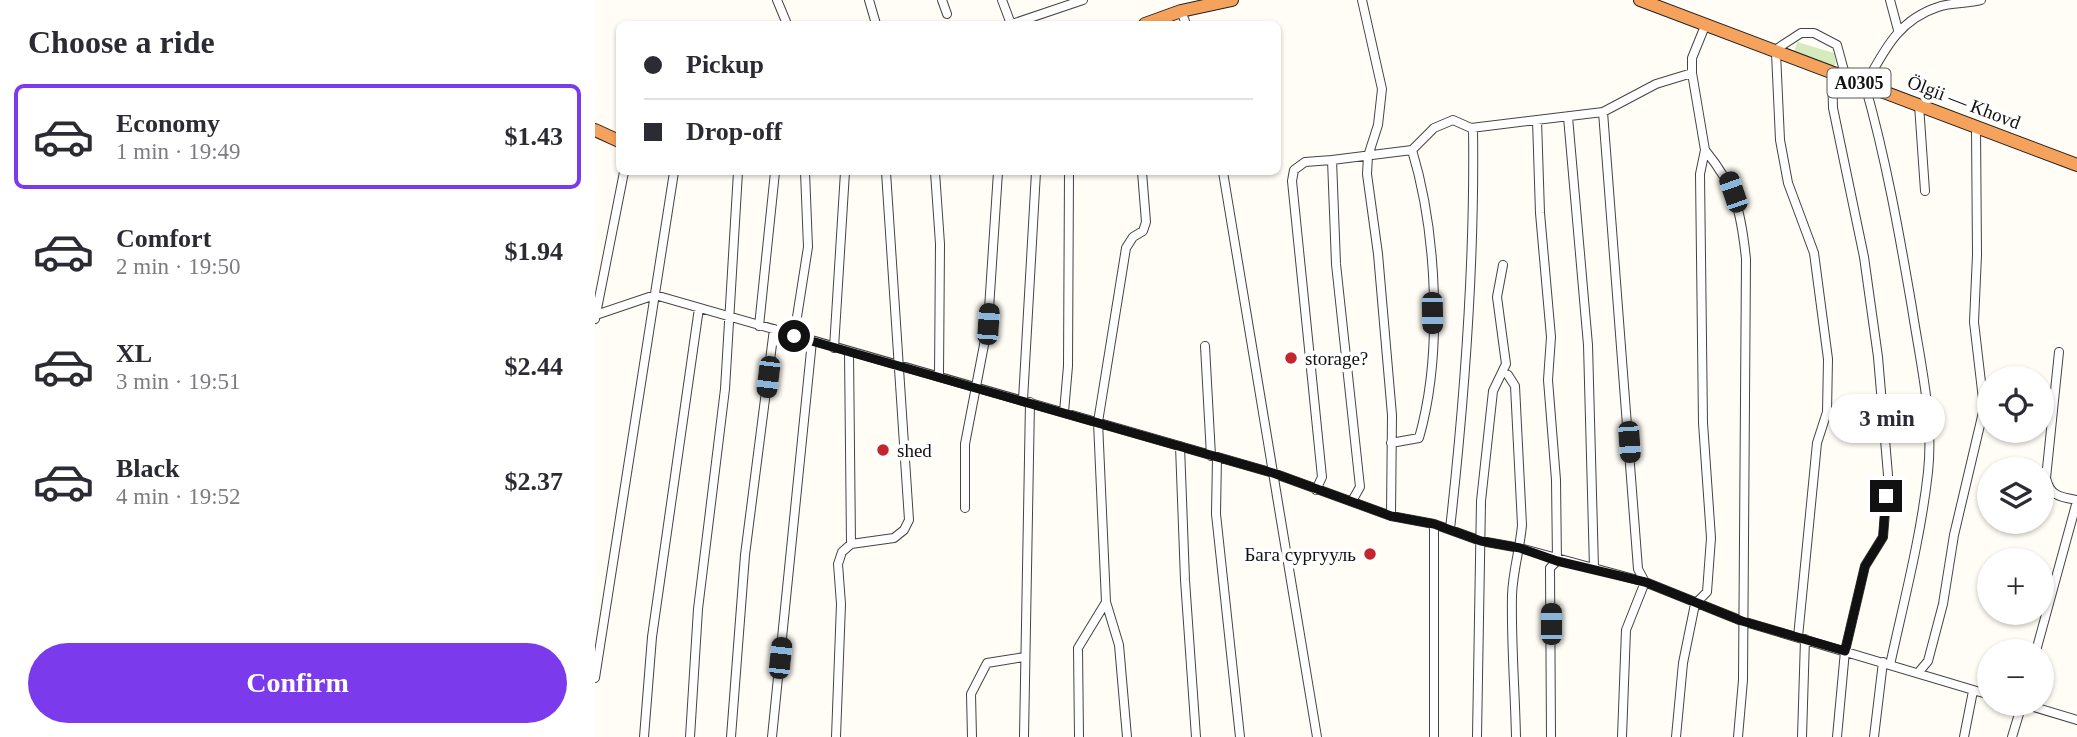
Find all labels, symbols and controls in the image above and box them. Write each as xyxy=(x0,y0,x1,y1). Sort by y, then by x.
text: Choose a ride xyxy=(28,24,215,60)
text: Pickup xyxy=(686,50,764,79)
road number: A0305 xyxy=(1827,68,1891,98)
street label: Ölgii — Khovd xyxy=(1905,71,2024,133)
icon: car xyxy=(32,105,95,168)
text: Economy xyxy=(116,109,220,138)
text: Drop-off xyxy=(686,117,782,146)
text: $1.43 xyxy=(505,122,563,151)
text: 1 min · 19:49 xyxy=(116,139,241,164)
car xyxy=(1717,169,1750,215)
icon: car xyxy=(32,220,95,283)
text: Comfort xyxy=(116,224,211,253)
text: $1.94 xyxy=(505,237,563,266)
text: 2 min · 19:50 xyxy=(116,254,241,279)
car xyxy=(1422,292,1443,334)
car xyxy=(977,302,1000,346)
route start xyxy=(778,320,810,352)
icon: car xyxy=(32,335,95,398)
text: XL xyxy=(116,339,152,368)
place label: storage? xyxy=(1305,348,1368,369)
marker: storage? xyxy=(1283,350,1299,366)
text: $2.44 xyxy=(505,352,563,381)
car xyxy=(756,355,781,399)
map controls xyxy=(1977,366,2054,716)
button: locate xyxy=(1977,366,2054,443)
text: 3 min · 19:51 xyxy=(116,369,241,394)
callout: 3 min xyxy=(1828,394,1944,444)
text: 3 min xyxy=(1859,406,1915,431)
car xyxy=(1618,420,1641,464)
place label: shed xyxy=(897,440,932,461)
marker: shed xyxy=(875,442,891,458)
icon: car xyxy=(32,450,95,513)
text: Black xyxy=(116,454,180,483)
button: layers xyxy=(1977,457,2054,534)
text: $2.37 xyxy=(505,467,563,496)
route end xyxy=(1870,480,1902,512)
text: 4 min · 19:52 xyxy=(116,484,241,509)
place label: Бага сургууль xyxy=(1244,544,1356,565)
marker: Бага сургууль xyxy=(1362,546,1378,562)
button: + xyxy=(1977,548,2054,625)
car xyxy=(1541,603,1562,645)
car xyxy=(768,636,793,680)
button: − xyxy=(1977,639,2054,716)
button: Confirm xyxy=(28,643,567,723)

